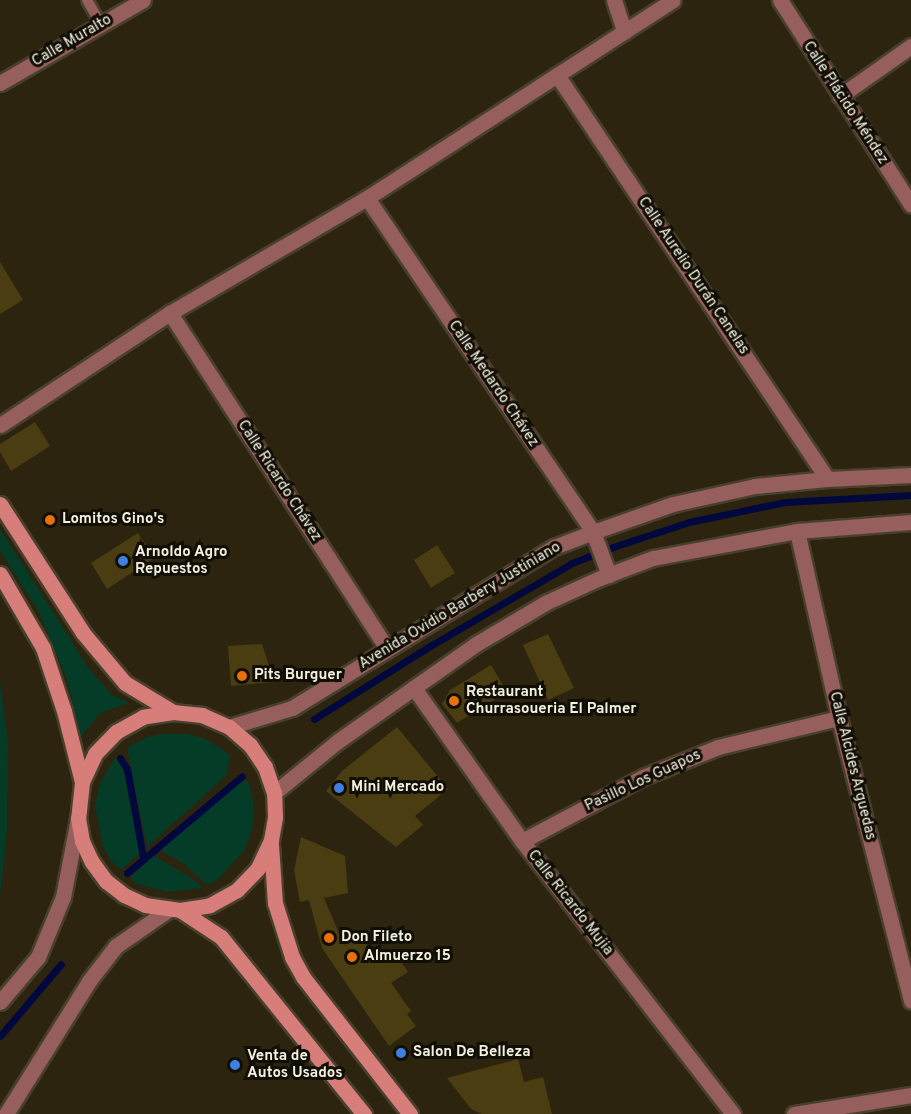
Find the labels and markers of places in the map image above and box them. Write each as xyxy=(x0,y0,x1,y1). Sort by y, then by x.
place label: Lomitos Gino's xyxy=(62,511,165,529)
marker: Lomitos Gino's xyxy=(43,513,57,527)
place label: Arnoldo Agro Repuestos xyxy=(135,543,228,578)
marker: Arnoldo Agro Repuestos xyxy=(116,554,130,568)
place label: Pits Burguer xyxy=(254,667,342,685)
marker: Pits Burguer xyxy=(235,669,249,683)
place label: Restaurant Churrasoueria El Palmer xyxy=(466,683,637,718)
marker: Restaurant Churrasoueria El Palmer xyxy=(447,694,461,708)
place label: Mini Mercado xyxy=(351,779,444,797)
marker: Mini Mercado xyxy=(332,781,346,795)
place label: Don Fileto xyxy=(341,929,412,947)
marker: Don Fileto xyxy=(322,931,336,945)
place label: Almuerzo 15 xyxy=(364,948,451,966)
marker: Almuerzo 15 xyxy=(345,950,359,964)
place label: Salon De Belleza xyxy=(413,1044,531,1062)
marker: Salon De Belleza xyxy=(394,1046,408,1060)
place label: Venta de Autos Usados xyxy=(247,1047,343,1082)
marker: Venta de Autos Usados xyxy=(228,1058,242,1072)

